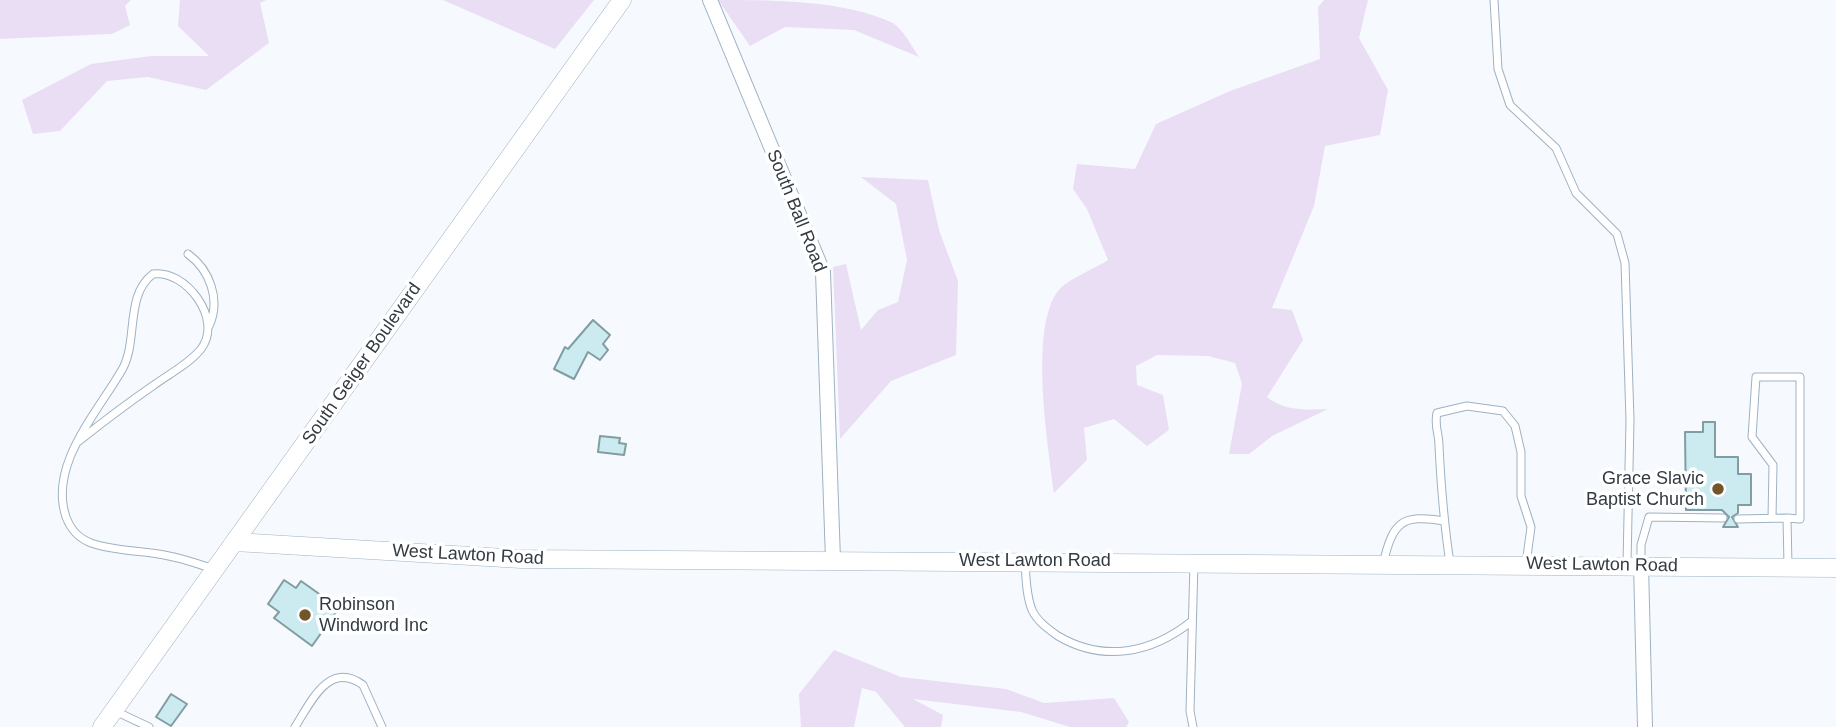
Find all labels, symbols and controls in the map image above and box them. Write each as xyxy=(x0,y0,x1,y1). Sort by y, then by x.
street label: South Ball Road xyxy=(762,147,830,275)
street label: South Geiger Boulevard xyxy=(298,279,426,449)
place label: Grace Slavic Baptist Church xyxy=(1586,468,1704,510)
marker: Grace Slavic Baptist Church xyxy=(1710,481,1726,497)
street label: West Lawton Road xyxy=(392,540,544,570)
street label: West Lawton Road xyxy=(959,550,1111,572)
street label: West Lawton Road xyxy=(1526,553,1678,577)
place label: Robinson Windword Inc xyxy=(319,594,428,636)
marker: Robinson Windword Inc xyxy=(297,607,313,623)

